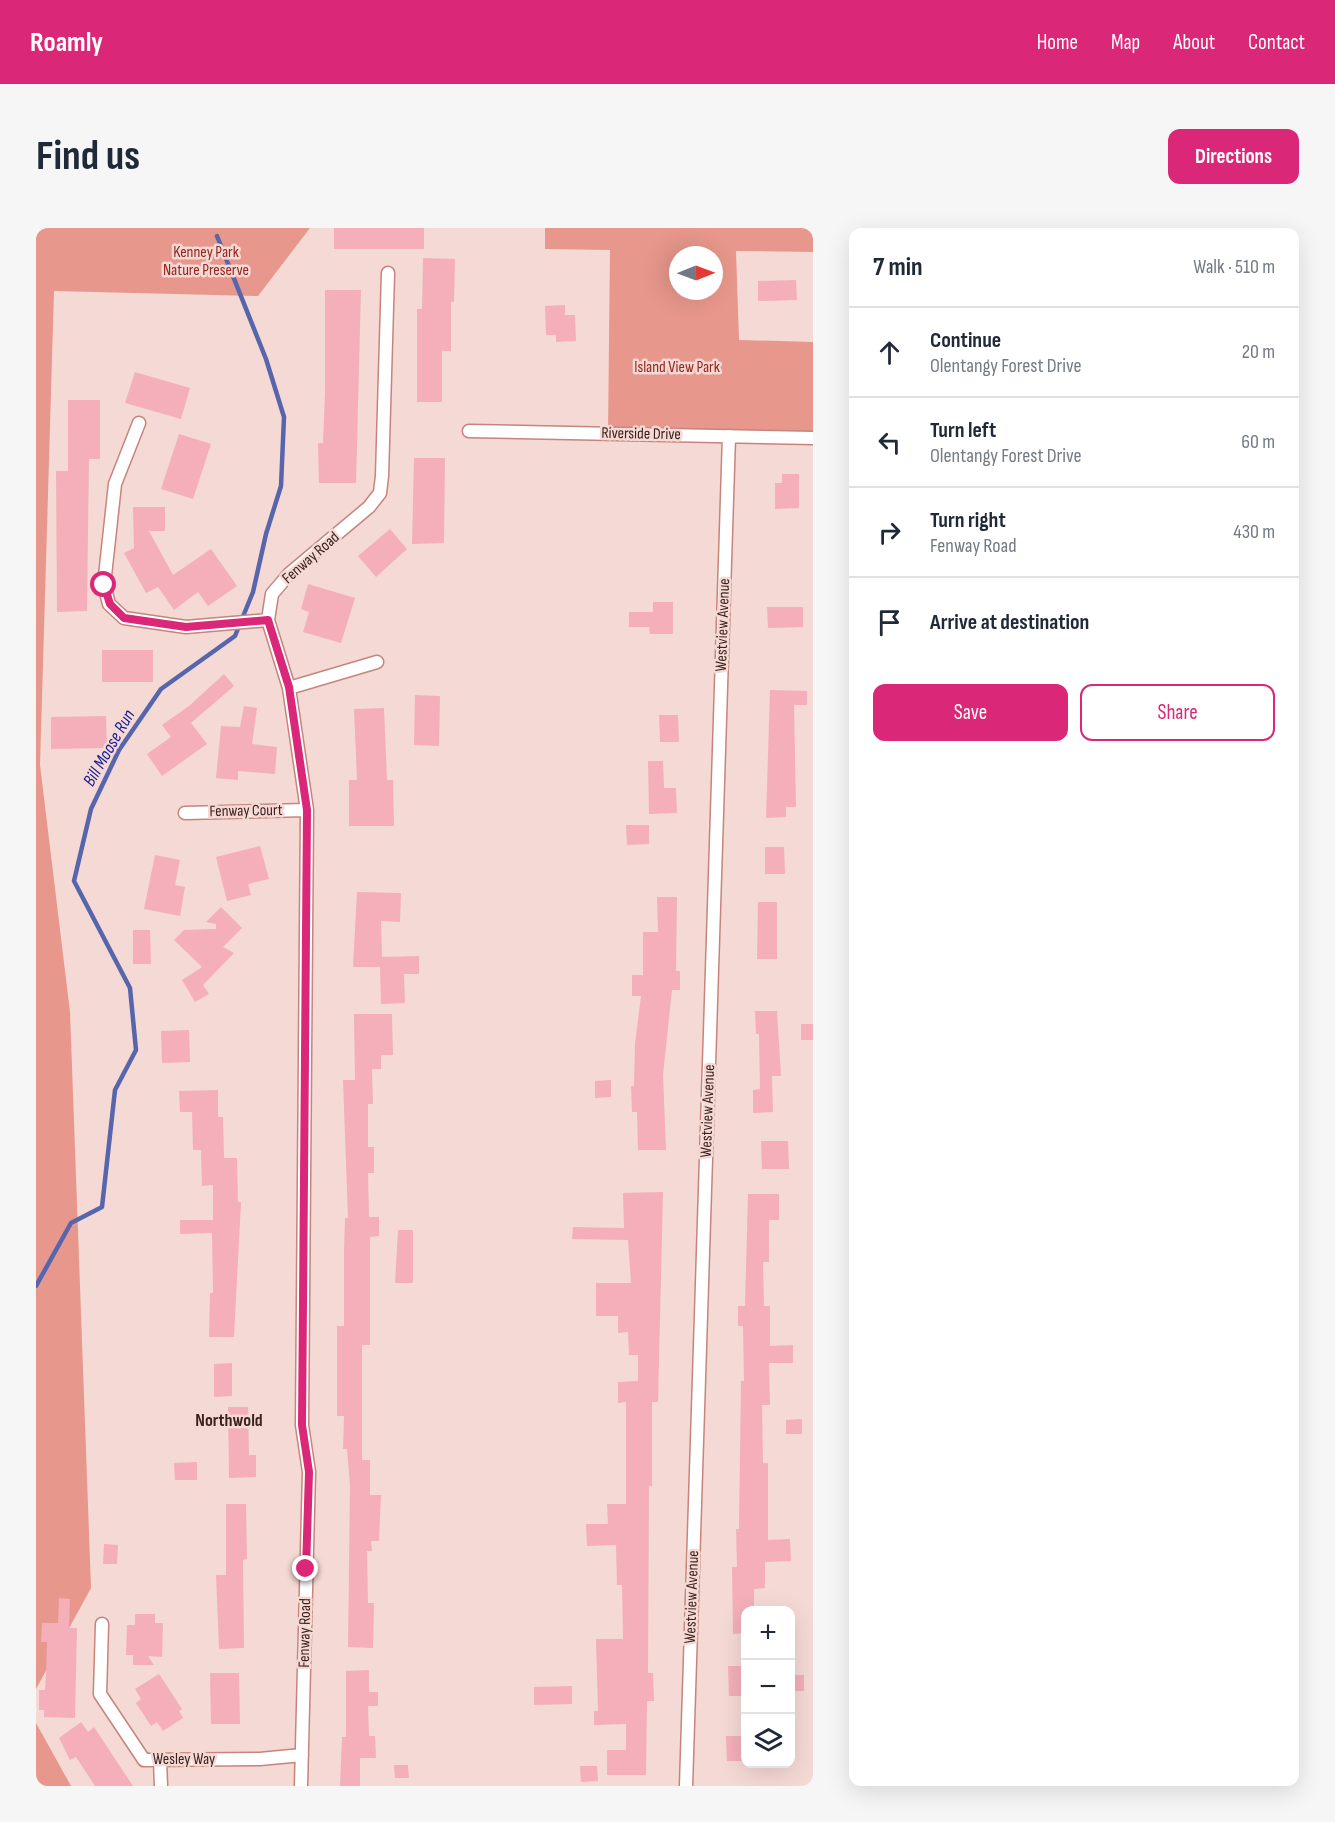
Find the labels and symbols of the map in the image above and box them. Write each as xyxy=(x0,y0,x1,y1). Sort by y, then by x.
park label: Kenney Park Nature Preserve xyxy=(163,243,249,280)
north arrow xyxy=(669,246,723,300)
park label: Island View Park xyxy=(634,358,720,377)
street label: Riverside Drive xyxy=(601,424,681,444)
street label: Fenway Road xyxy=(279,528,343,588)
route start xyxy=(90,571,116,597)
street label: Westview Avenue xyxy=(712,578,734,672)
water label: Bill Moose Run xyxy=(79,706,140,790)
street label: Fenway Court xyxy=(209,801,283,821)
street label: Westview Avenue xyxy=(697,1064,719,1158)
district label: Northwold xyxy=(195,1410,263,1431)
street label: Westview Avenue xyxy=(681,1550,703,1644)
route end xyxy=(292,1555,318,1581)
street label: Fenway Road xyxy=(295,1598,315,1668)
street label: Wesley Way xyxy=(153,1750,215,1769)

